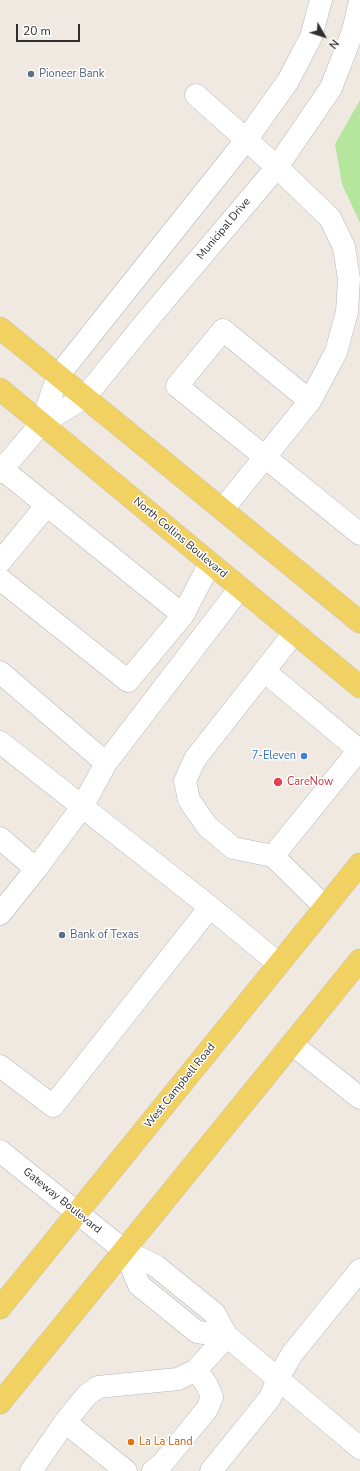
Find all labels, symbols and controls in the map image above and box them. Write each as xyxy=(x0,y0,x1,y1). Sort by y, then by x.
scale bar xyxy=(18,16,82,42)
north arrow xyxy=(304,16,344,56)
text: 20 m xyxy=(23,23,51,39)
text: N xyxy=(325,36,342,52)
place label: Pioneer Bank xyxy=(39,67,104,81)
marker: Pioneer Bank xyxy=(26,69,36,79)
street label: Municipal Drive xyxy=(194,195,254,263)
street label: North Collins Boulevard xyxy=(130,495,230,581)
place label: 7-Eleven xyxy=(252,749,296,763)
marker: 7-Eleven xyxy=(299,751,309,761)
place label: CareNow xyxy=(287,775,333,789)
marker: CareNow xyxy=(272,776,284,788)
place label: Bank of Texas xyxy=(70,928,139,942)
marker: Bank of Texas xyxy=(57,930,67,940)
street label: West Campbell Road xyxy=(142,1041,218,1131)
street label: Gateway Boulevard xyxy=(20,1165,104,1237)
place label: La La Land xyxy=(139,1435,193,1449)
marker: La La Land xyxy=(126,1437,136,1447)

